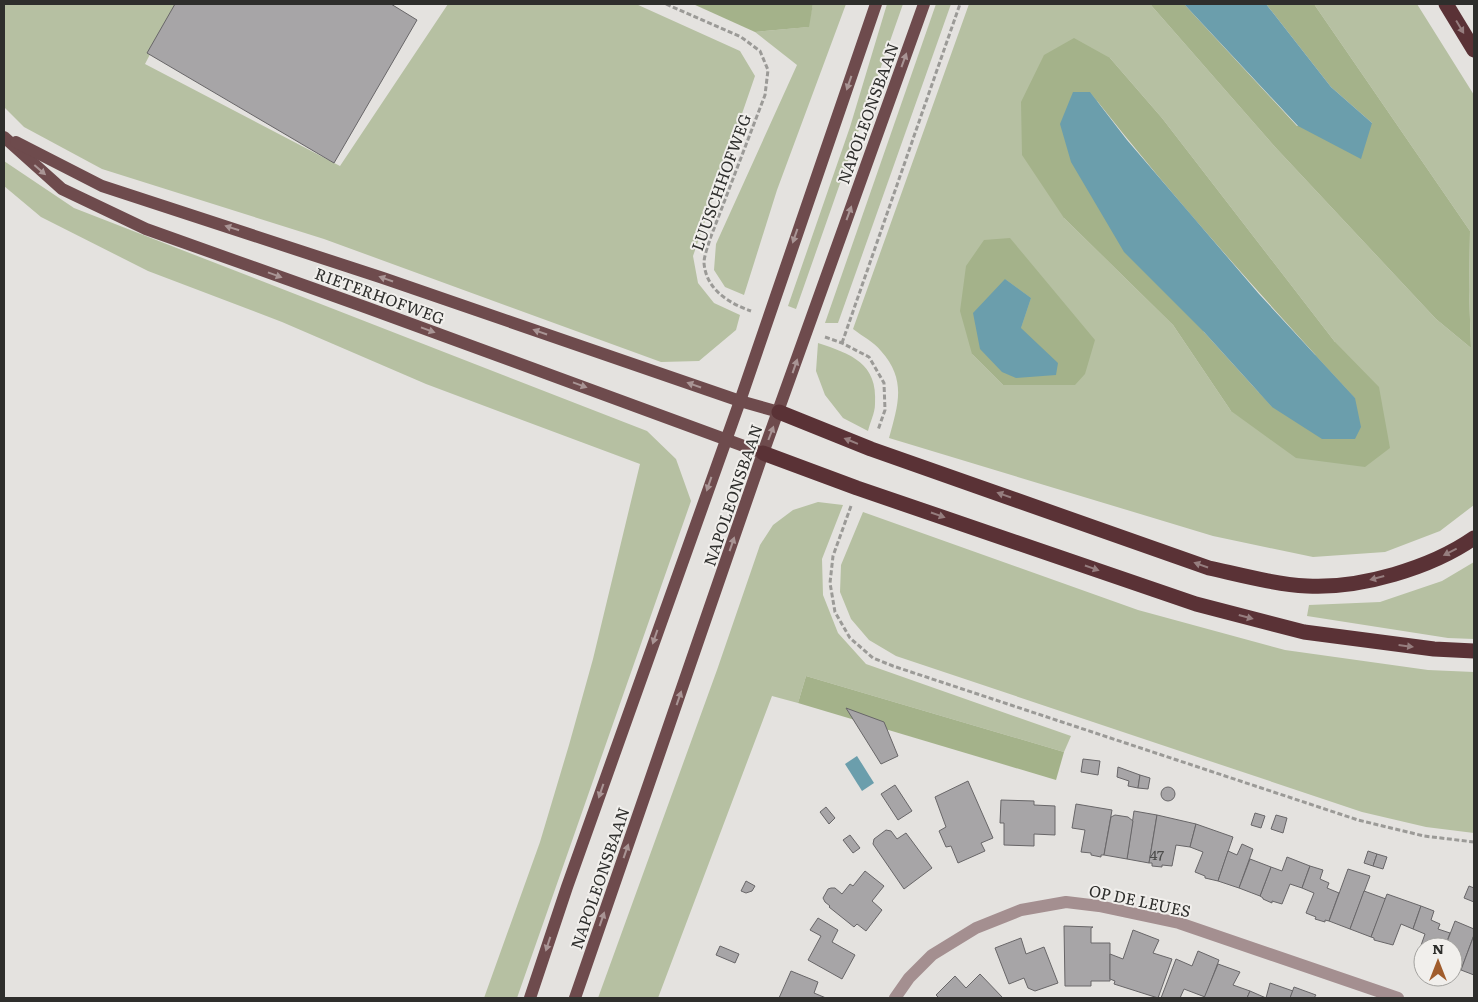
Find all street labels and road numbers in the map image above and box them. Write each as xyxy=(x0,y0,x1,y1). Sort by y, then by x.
street label: NAPOLEONSBAAN xyxy=(830,39,904,187)
street label: LUUSCHHOFWEG xyxy=(684,110,756,254)
street label: RIETERHOFWEG xyxy=(312,260,448,330)
street label: NAPOLEONSBAAN xyxy=(696,421,768,569)
street label: NAPOLEONSBAAN xyxy=(563,804,635,952)
street label: OP DE LEUES xyxy=(1087,878,1193,922)

